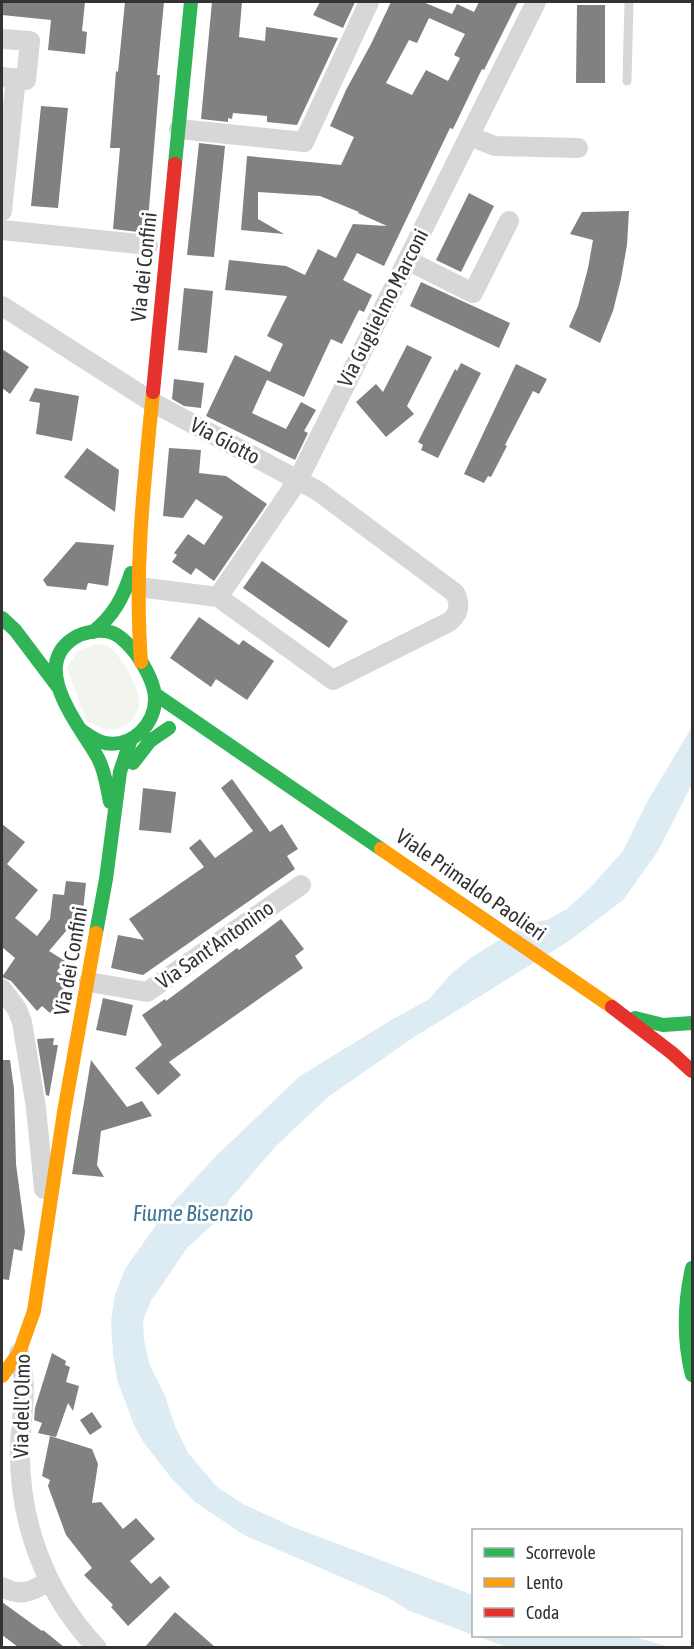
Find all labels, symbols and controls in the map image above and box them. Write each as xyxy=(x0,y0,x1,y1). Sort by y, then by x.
street label: Via dei Confini xyxy=(125,211,161,323)
street label: Via Guglielmo Marconi xyxy=(332,225,432,391)
street label: Via Giotto xyxy=(187,412,264,468)
street label: Viale Primaldo Paolieri xyxy=(392,823,551,945)
street label: Via Sant'Antonino xyxy=(151,895,278,993)
street label: Via dei Confini xyxy=(49,905,91,1017)
water label: Fiume Bisenzio xyxy=(133,1200,253,1226)
street label: Via dell'Olmo xyxy=(8,1353,34,1459)
legend xyxy=(472,1529,682,1637)
text: Scorrevole xyxy=(526,1542,596,1563)
text: Lento xyxy=(526,1572,563,1593)
text: Coda xyxy=(526,1602,559,1623)

